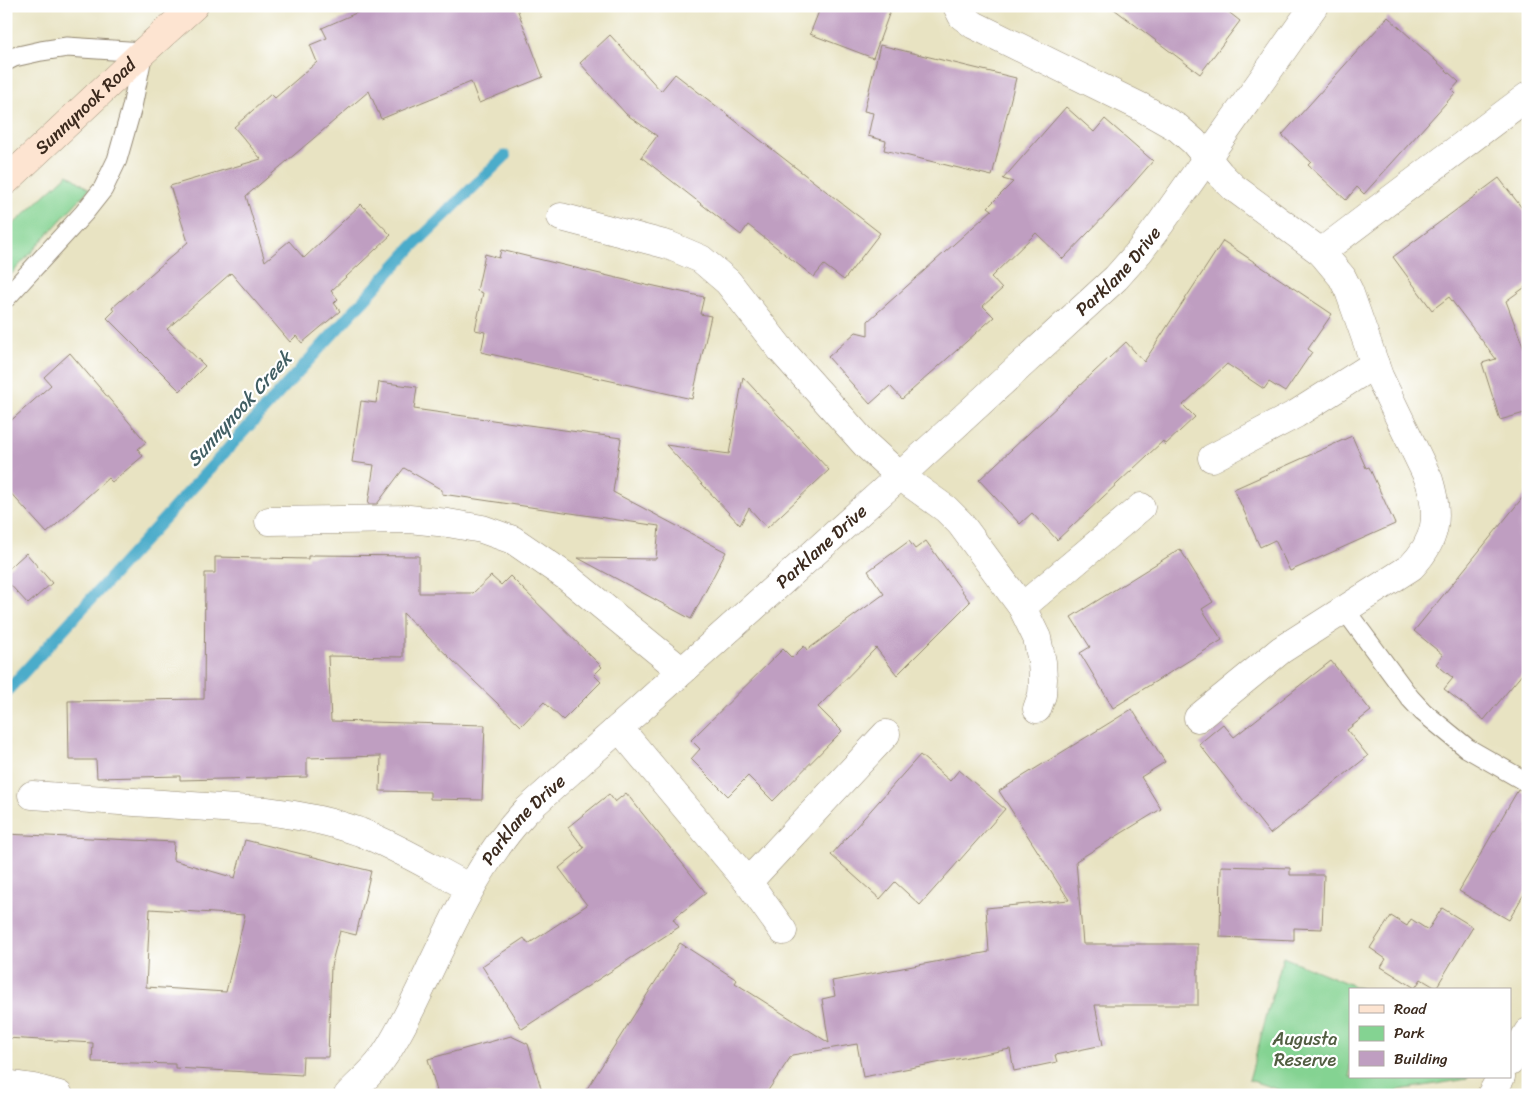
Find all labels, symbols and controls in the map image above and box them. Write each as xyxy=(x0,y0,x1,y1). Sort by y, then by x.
street label: Sunnynook Road xyxy=(27,49,145,163)
street label: Parklane Drive xyxy=(1068,219,1169,324)
water label: Sunnynook Creek xyxy=(178,342,302,474)
street label: Parklane Drive xyxy=(768,496,875,597)
street label: Parklane Drive xyxy=(472,766,573,872)
legend xyxy=(1349,988,1512,1078)
text: Road xyxy=(1394,996,1427,1022)
text: Park xyxy=(1394,1020,1425,1046)
park label: Augusta Reserve xyxy=(1272,1023,1337,1076)
text: Building xyxy=(1394,1046,1448,1072)

